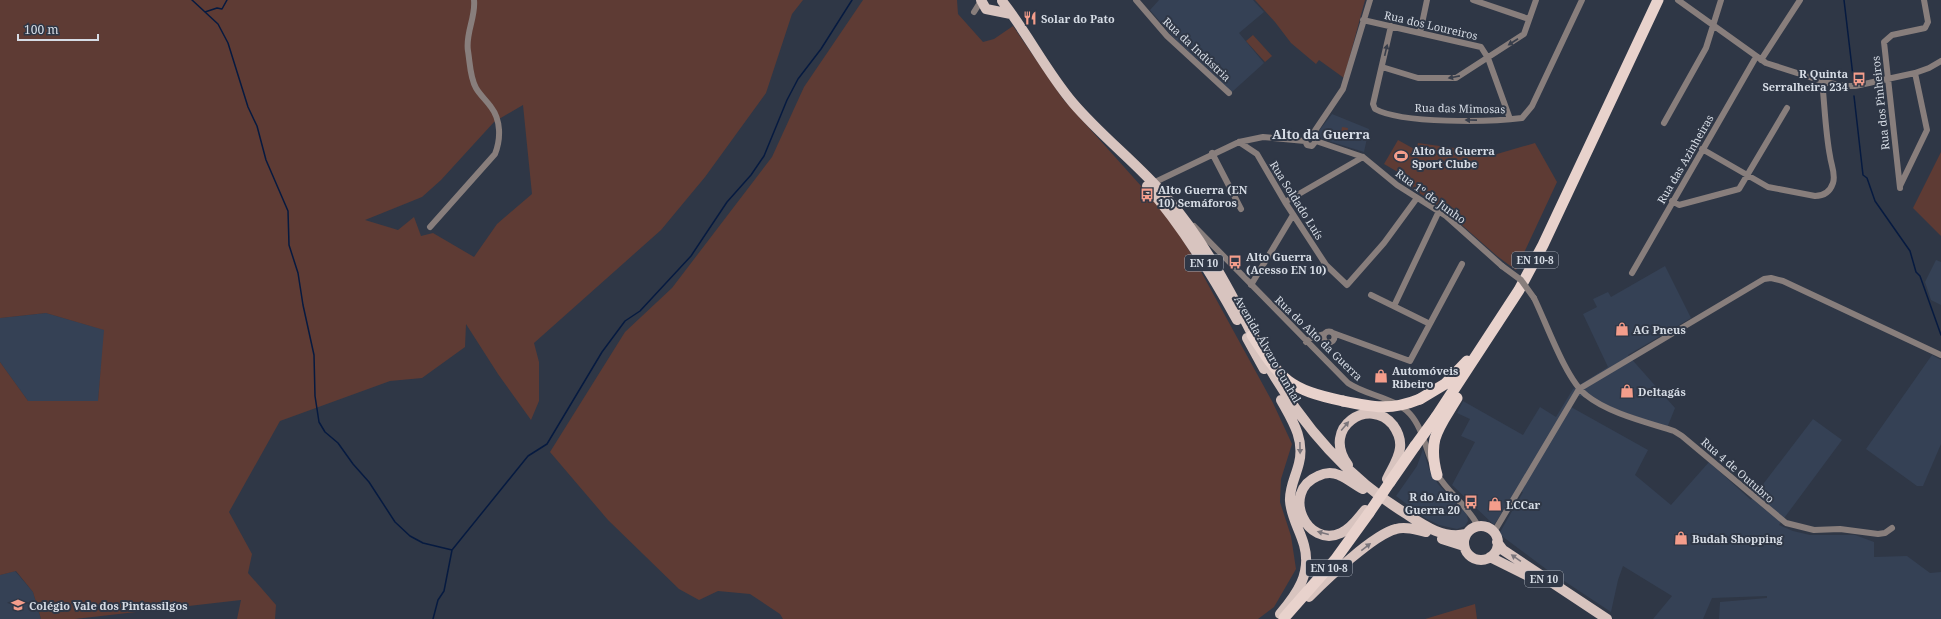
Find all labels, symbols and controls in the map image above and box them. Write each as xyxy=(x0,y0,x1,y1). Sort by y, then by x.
street label: Rua dos Loureiros xyxy=(1383,7,1479,43)
restaurant icon: Solar do Pato xyxy=(1022,10,1038,26)
place label: Solar do Pato xyxy=(1041,11,1115,26)
street label: Rua da Indústria xyxy=(1160,14,1234,84)
scale bar xyxy=(18,16,98,42)
text: 100 m xyxy=(24,21,59,38)
one-way arrow xyxy=(1508,38,1518,46)
one-way arrow xyxy=(1383,44,1389,56)
street label: Rua dos Pinheiros xyxy=(1868,55,1892,151)
place label: R Quinta Serralheira 234 xyxy=(1762,66,1848,94)
bus stop icon: R Quinta Serralheira 234 xyxy=(1851,71,1867,87)
one-way arrow xyxy=(1448,74,1460,80)
street label: Rua das Mimosas xyxy=(1415,100,1506,116)
street label: Rua das Azinheiras xyxy=(1653,112,1717,206)
one-way arrow xyxy=(1464,117,1477,123)
district label: Alto da Guerra xyxy=(1272,125,1370,143)
place label: Alto da Guerra Sport Clube xyxy=(1412,143,1495,171)
sports icon: Alto da Guerra Sport Clube xyxy=(1393,148,1409,164)
street label: Rua Soldado Luís xyxy=(1267,158,1327,242)
street label: Rua 1º de Junho xyxy=(1393,165,1469,227)
place label: Alto Guerra (EN 10) Semáforos xyxy=(1158,182,1248,210)
bus stop icon: Alto Guerra (EN 10) Semáforos xyxy=(1139,187,1155,203)
place label: Alto Guerra (Acesso EN 10) xyxy=(1246,249,1326,277)
road number: EN 10-8 xyxy=(1512,252,1558,268)
bus stop icon: Alto Guerra (Acesso EN 10) xyxy=(1227,254,1243,270)
road number: EN 10 xyxy=(1185,255,1223,271)
street label: Rua do Alto da Guerra xyxy=(1272,292,1366,384)
street label: Avenida Álvaro Cunhal xyxy=(1231,293,1305,406)
shop icon: AG Pneus xyxy=(1614,321,1630,337)
place label: AG Pneus xyxy=(1633,322,1686,337)
place label: Automóveis Ribeiro xyxy=(1392,363,1458,391)
shop icon: Automóveis Ribeiro xyxy=(1373,368,1389,384)
shop icon: Deltagás xyxy=(1619,383,1635,399)
place label: Deltagás xyxy=(1638,384,1686,399)
one-way arrow xyxy=(1341,421,1350,432)
street label: Rua 4 de Outubro xyxy=(1698,434,1778,506)
one-way arrow xyxy=(1297,442,1303,455)
place label: R do Alto Guerra 20 xyxy=(1405,489,1460,517)
bus stop icon: R do Alto Guerra 20 xyxy=(1463,494,1479,510)
shop icon: LCCar xyxy=(1487,496,1503,512)
place label: LCCar xyxy=(1506,497,1541,512)
one-way arrow xyxy=(1317,530,1329,536)
shop icon: Budah Shopping xyxy=(1673,530,1689,546)
place label: Budah Shopping xyxy=(1692,531,1784,546)
one-way arrow xyxy=(1361,543,1372,552)
one-way arrow xyxy=(1510,554,1521,562)
road number: EN 10-8 xyxy=(1306,560,1352,576)
road number: EN 10 xyxy=(1525,571,1563,587)
school or university icon: Colégio Vale dos Pintassilgos xyxy=(10,597,26,613)
place label: Colégio Vale dos Pintassilgos xyxy=(29,598,187,613)

